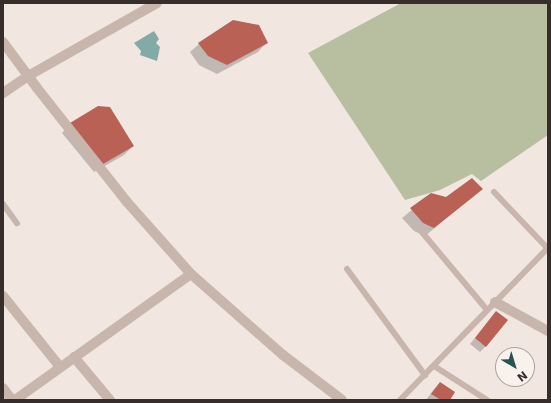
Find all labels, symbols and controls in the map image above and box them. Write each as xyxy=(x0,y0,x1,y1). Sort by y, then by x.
north arrow xyxy=(495,347,535,387)
text: N xyxy=(514,368,530,384)

